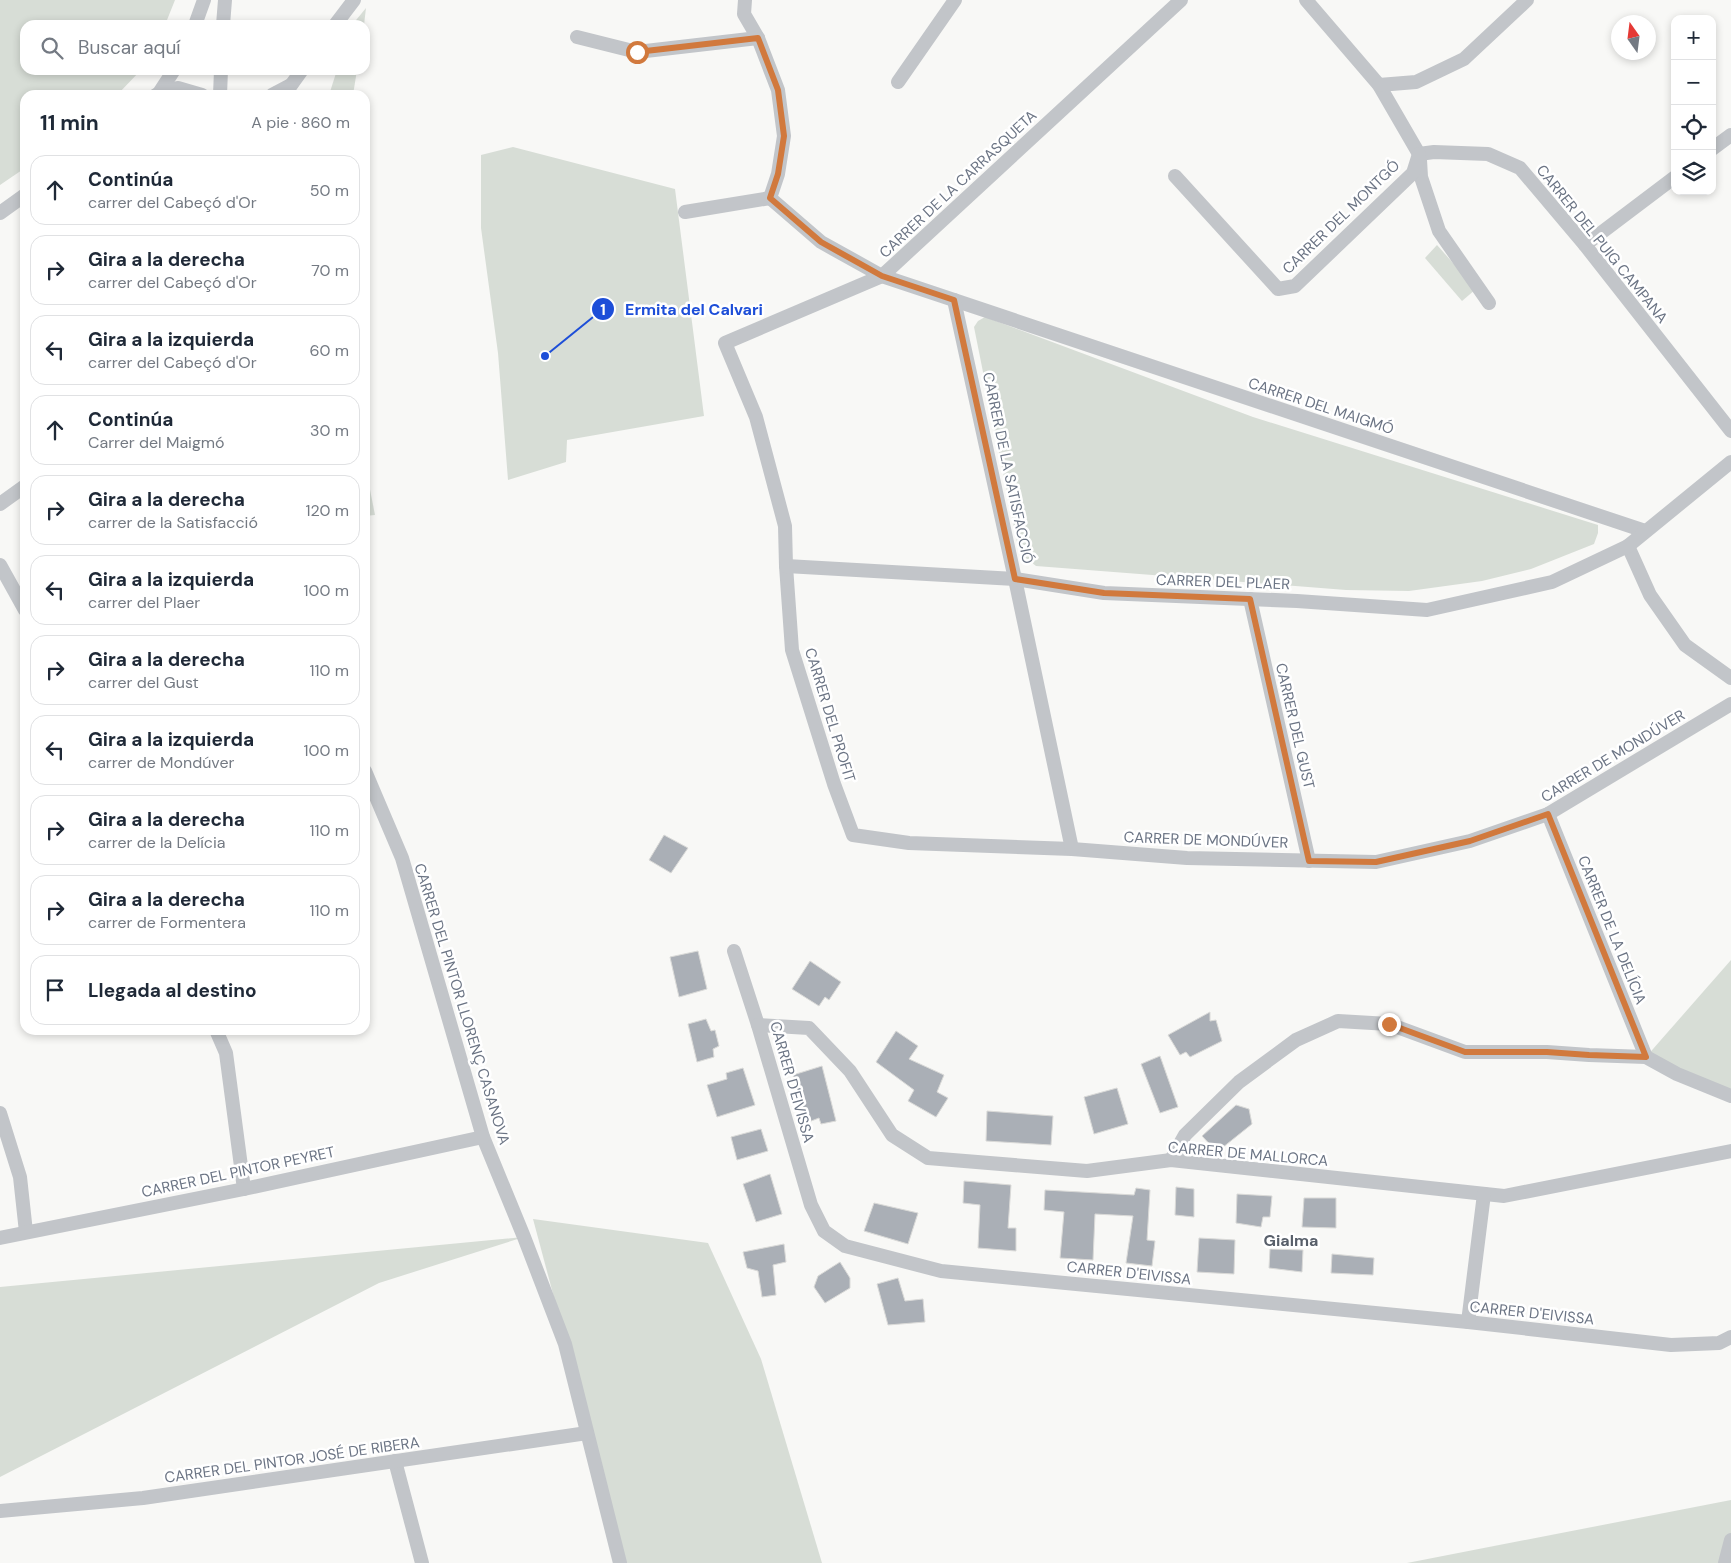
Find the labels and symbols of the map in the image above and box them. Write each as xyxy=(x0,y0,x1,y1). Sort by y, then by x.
north arrow xyxy=(1611,15,1656,60)
route start xyxy=(626,41,649,64)
street label: CARRER DE LA CARRASQUETA xyxy=(875,106,1041,262)
street label: CARRER DEL MONTGÓ xyxy=(1278,156,1404,278)
street label: CARRER DEL PUIG CAMPANA xyxy=(1532,161,1672,327)
callout: Ermita del Calvari xyxy=(590,294,773,325)
text: Ermita del Calvari xyxy=(625,299,763,320)
text: 1 xyxy=(600,300,606,320)
street label: CARRER DE LA SATISFACCIÓ xyxy=(978,370,1038,566)
street label: CARRER DEL MAIGMÓ xyxy=(1246,373,1396,439)
street label: CARRER DEL PLAER xyxy=(1156,570,1291,594)
street label: CARRER DEL PROFIT xyxy=(800,645,860,785)
street label: CARRER DEL GUST xyxy=(1271,661,1319,791)
street label: CARRER DE MONDÚVER xyxy=(1537,705,1689,807)
street label: CARRER DE MONDÚVER xyxy=(1123,827,1289,853)
street label: CARRER DE LA DELÍCIA xyxy=(1573,853,1651,1007)
street label: CARRER DEL PINTOR LLORENÇ CASANOVA xyxy=(410,861,514,1147)
route end xyxy=(1378,1013,1401,1036)
street label: CARRER D'EIVISSA xyxy=(765,1019,819,1145)
street label: CARRER DE MALLORCA xyxy=(1167,1137,1329,1171)
street label: CARRER DEL PINTOR PEYRET xyxy=(140,1142,336,1202)
district label: Gialma xyxy=(1264,1230,1318,1251)
street label: CARRER D'EIVISSA xyxy=(1066,1257,1192,1289)
street label: CARRER D'EIVISSA xyxy=(1469,1297,1595,1329)
street label: CARRER DEL PINTOR JOSÉ DE RIBERA xyxy=(163,1432,421,1488)

